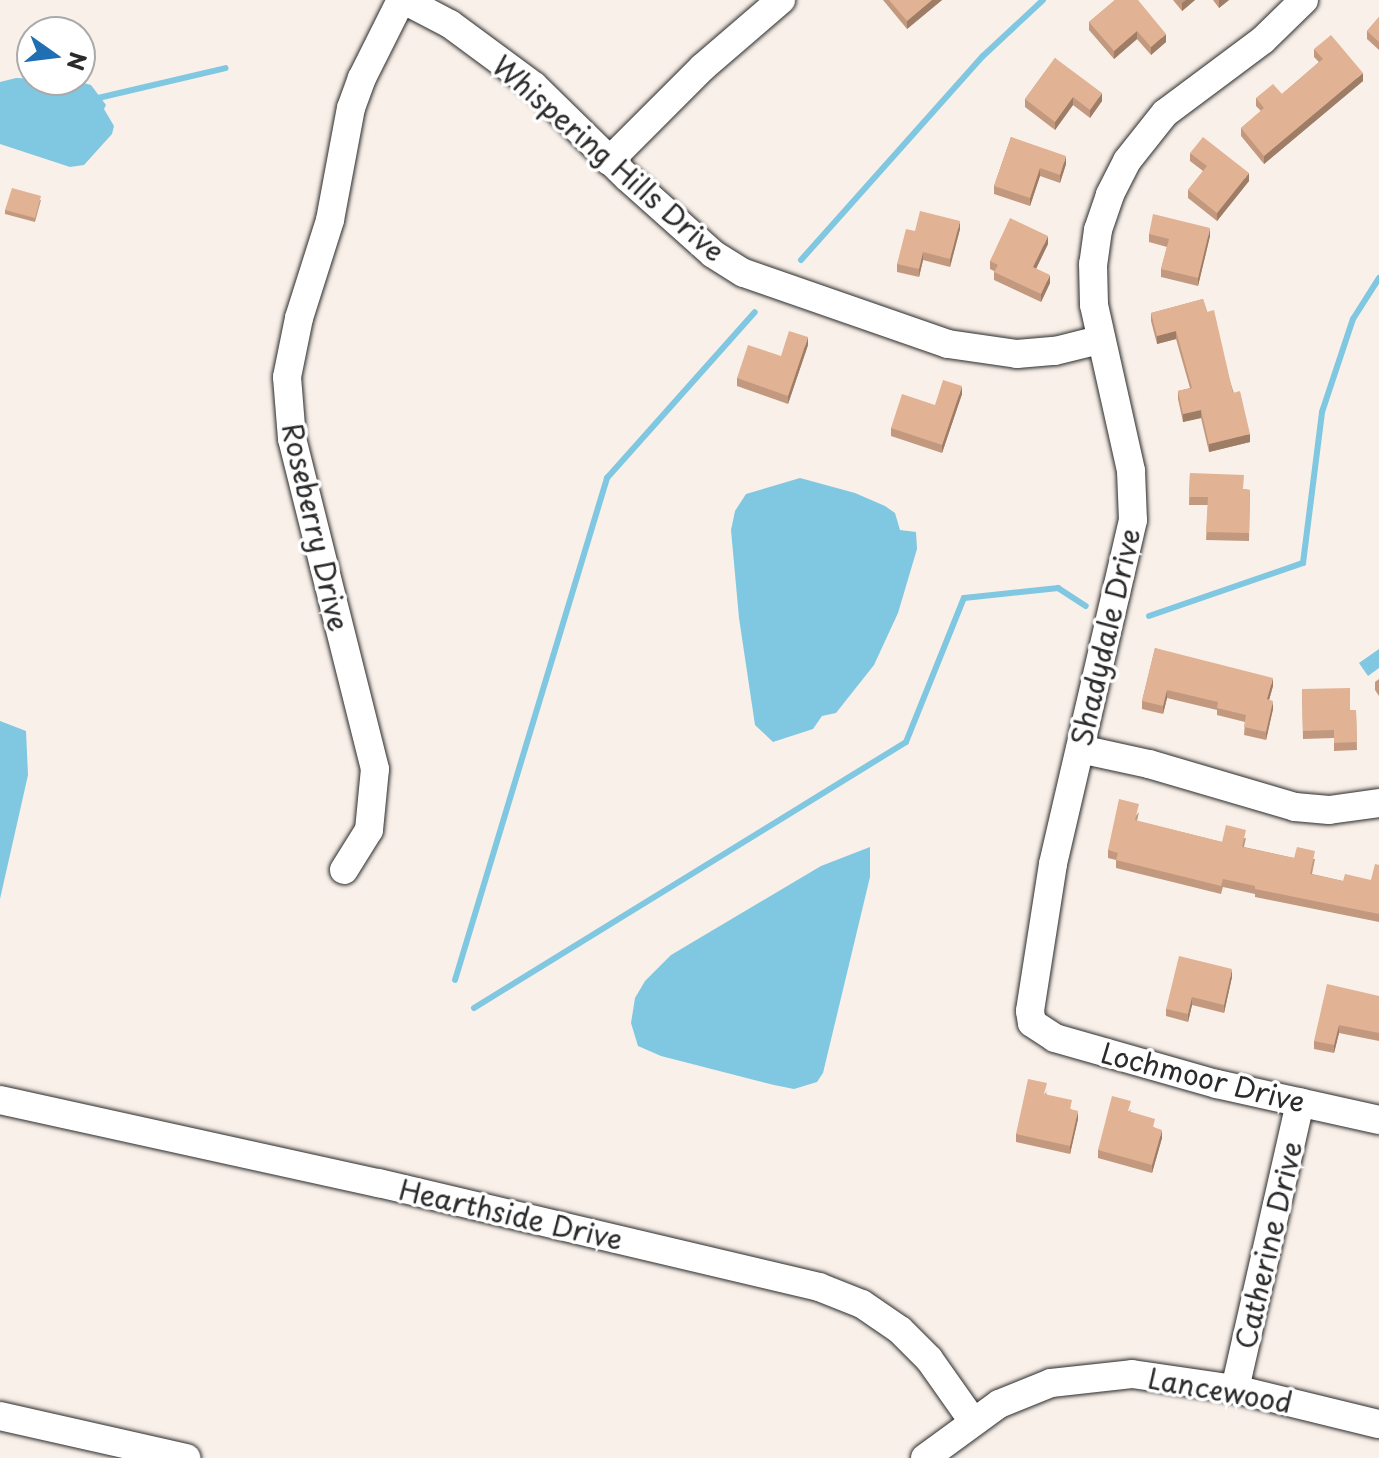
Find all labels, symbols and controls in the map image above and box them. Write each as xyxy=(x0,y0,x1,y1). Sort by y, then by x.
north arrow xyxy=(16,16,96,96)
street label: Whispering Hills Drive xyxy=(486,48,732,268)
text: N xyxy=(60,49,96,74)
street label: Roseberry Drive xyxy=(276,420,356,634)
street label: Shadydale Drive xyxy=(1064,524,1146,750)
street label: Lochmoor Drive xyxy=(1097,1035,1309,1119)
street label: Catherine Drive xyxy=(1228,1138,1308,1352)
street label: Hearthside Drive xyxy=(396,1172,626,1256)
street label: Lancewood xyxy=(1145,1361,1295,1419)

